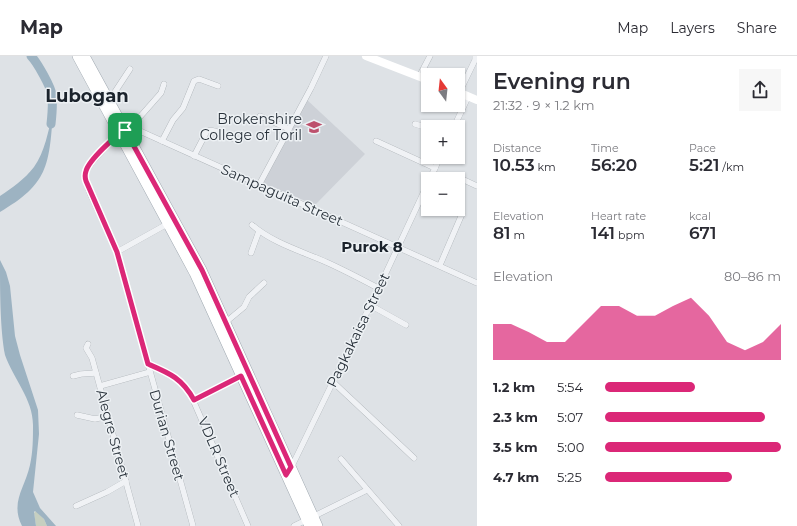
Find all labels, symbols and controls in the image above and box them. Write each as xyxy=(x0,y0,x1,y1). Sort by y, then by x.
text: Map xyxy=(20,16,63,39)
text: Map xyxy=(617,19,648,37)
text: Layers xyxy=(670,19,715,37)
text: Share xyxy=(737,19,777,37)
north arrow xyxy=(421,68,465,112)
map controls xyxy=(421,68,465,216)
text: Evening run xyxy=(493,68,631,95)
button: share xyxy=(739,69,781,111)
district label: Lubogan xyxy=(45,85,129,107)
text: 21:32 · 9 × 1.2 km xyxy=(493,97,595,113)
place label: Brokenshire College of Toril xyxy=(200,110,302,144)
pin xyxy=(108,113,142,147)
school or university icon: Brokenshire College of Toril xyxy=(305,118,323,136)
icon: arrive xyxy=(114,119,136,141)
button: + xyxy=(421,120,465,164)
text: Distance xyxy=(493,141,541,155)
text: Time xyxy=(591,141,619,155)
text: Pace xyxy=(689,141,716,155)
text: 10.53 xyxy=(493,155,535,175)
text: 56:20 xyxy=(591,155,637,175)
text: 5:21 xyxy=(689,155,719,175)
street label: Sampaguita Street xyxy=(218,160,346,230)
text: km xyxy=(535,160,556,174)
text: /km xyxy=(719,160,744,174)
button: − xyxy=(421,172,465,216)
text: Elevation xyxy=(493,209,544,223)
text: Heart rate xyxy=(591,209,646,223)
text: kcal xyxy=(689,209,711,223)
text: 81 xyxy=(493,223,511,243)
text: 141 xyxy=(591,223,615,243)
text: 671 xyxy=(689,223,717,243)
text: m xyxy=(511,228,525,242)
text: bpm xyxy=(615,228,645,242)
district label: Purok 8 xyxy=(341,237,403,256)
text: Elevation xyxy=(493,268,553,284)
text: 80–86 m xyxy=(724,268,781,284)
street label: Pagkakaisa Street xyxy=(322,269,394,390)
text: 1.2 km xyxy=(493,379,535,395)
text: 5:54 xyxy=(557,379,583,395)
street label: Alegre Street xyxy=(92,387,134,481)
street label: Durian Street xyxy=(145,387,189,483)
text: 2.3 km xyxy=(493,409,538,425)
text: 5:07 xyxy=(557,409,583,425)
street label: VDLR Street xyxy=(194,414,244,500)
text: 3.5 km xyxy=(493,439,538,455)
text: 5:00 xyxy=(557,439,584,455)
text: 4.7 km xyxy=(493,469,539,485)
text: 5:25 xyxy=(557,469,582,485)

